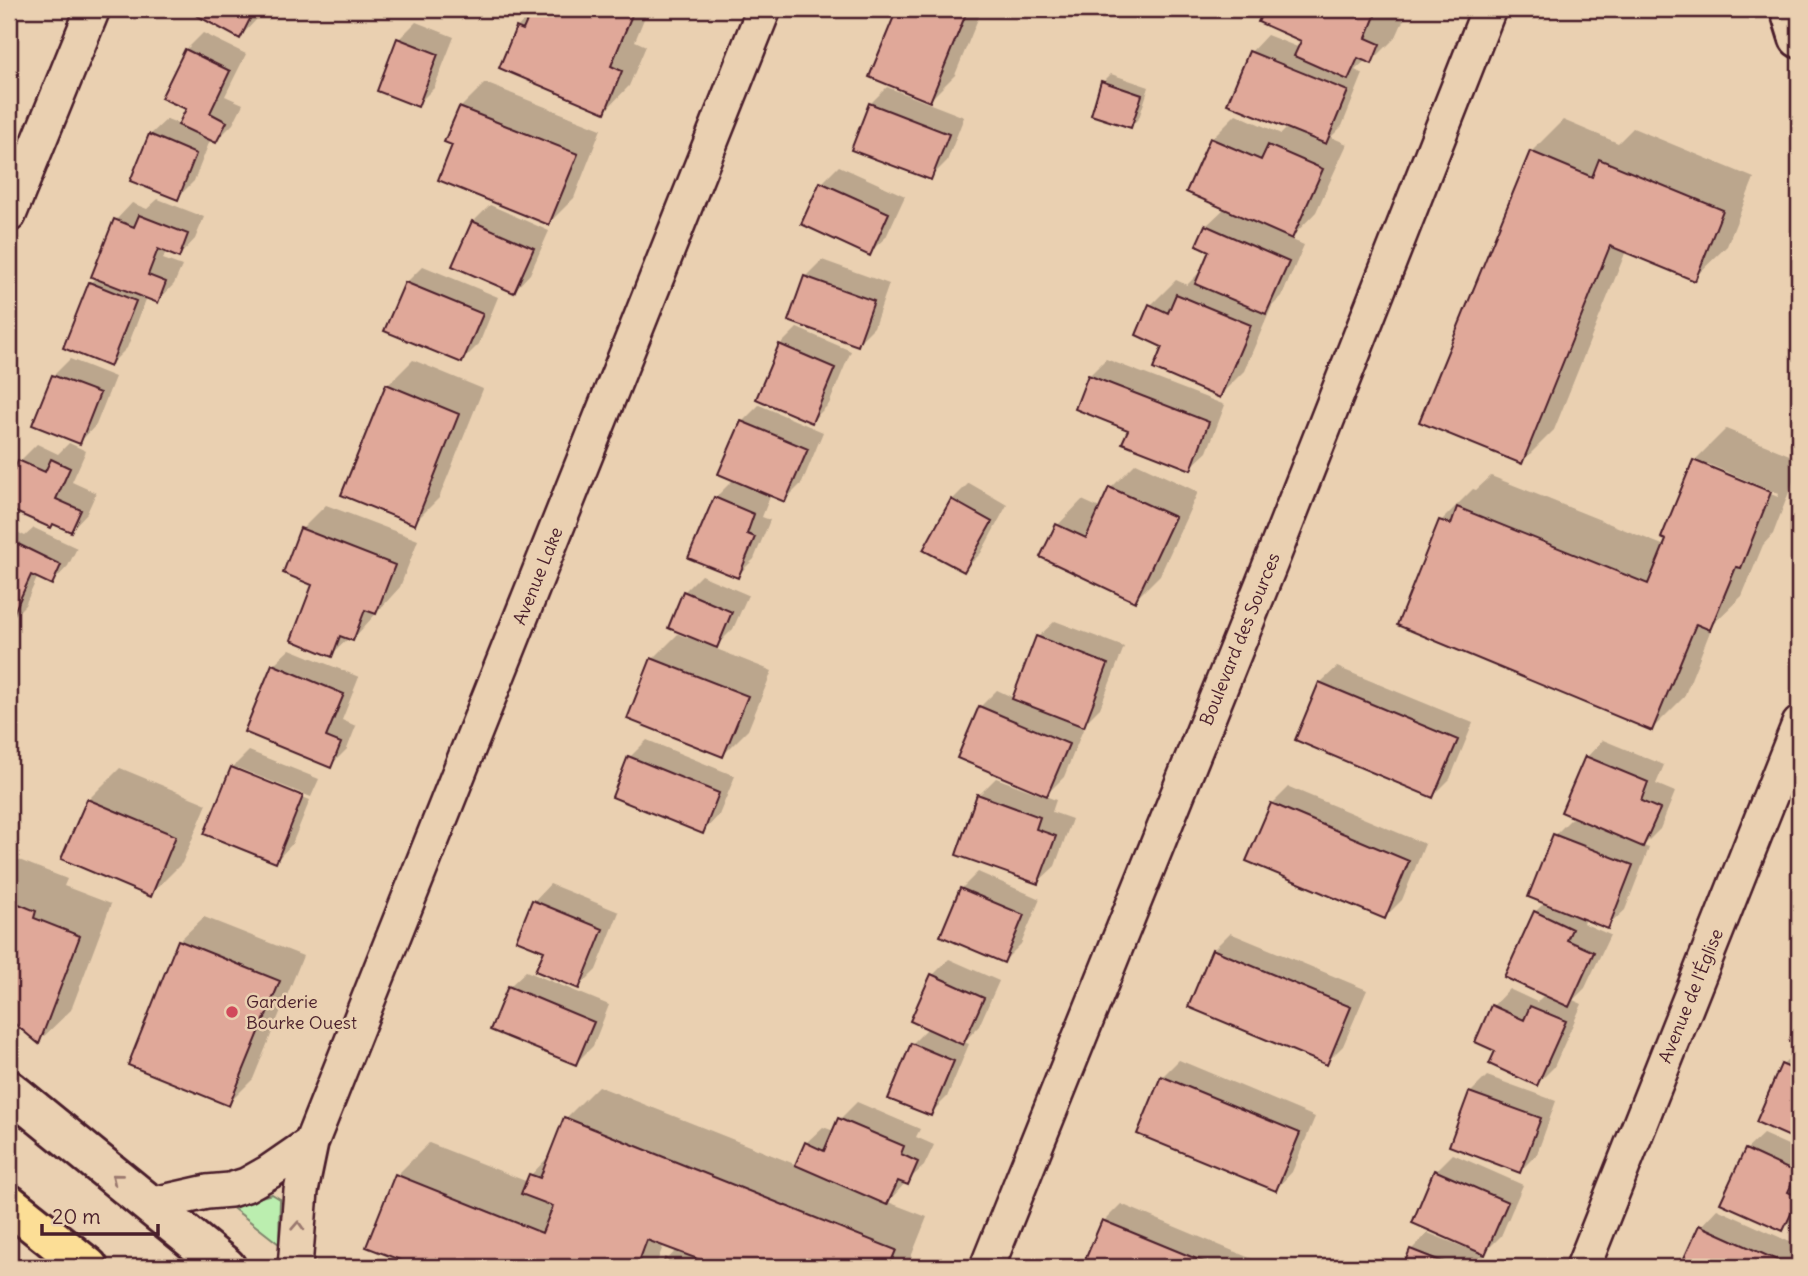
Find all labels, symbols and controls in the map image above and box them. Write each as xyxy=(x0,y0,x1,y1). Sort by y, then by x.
street label: Avenue Lake xyxy=(508,524,568,628)
street label: Boulevard des Sources xyxy=(1194,549,1285,729)
street label: Avenue de l'Église xyxy=(1653,925,1728,1066)
place label: Garderie Bourke Ouest xyxy=(246,990,357,1034)
marker: Garderie Bourke Ouest xyxy=(224,1004,240,1020)
one-way arrow xyxy=(111,1174,124,1186)
scale bar xyxy=(42,1192,158,1236)
text: 20 m xyxy=(52,1203,101,1230)
one-way arrow xyxy=(290,1220,305,1231)

